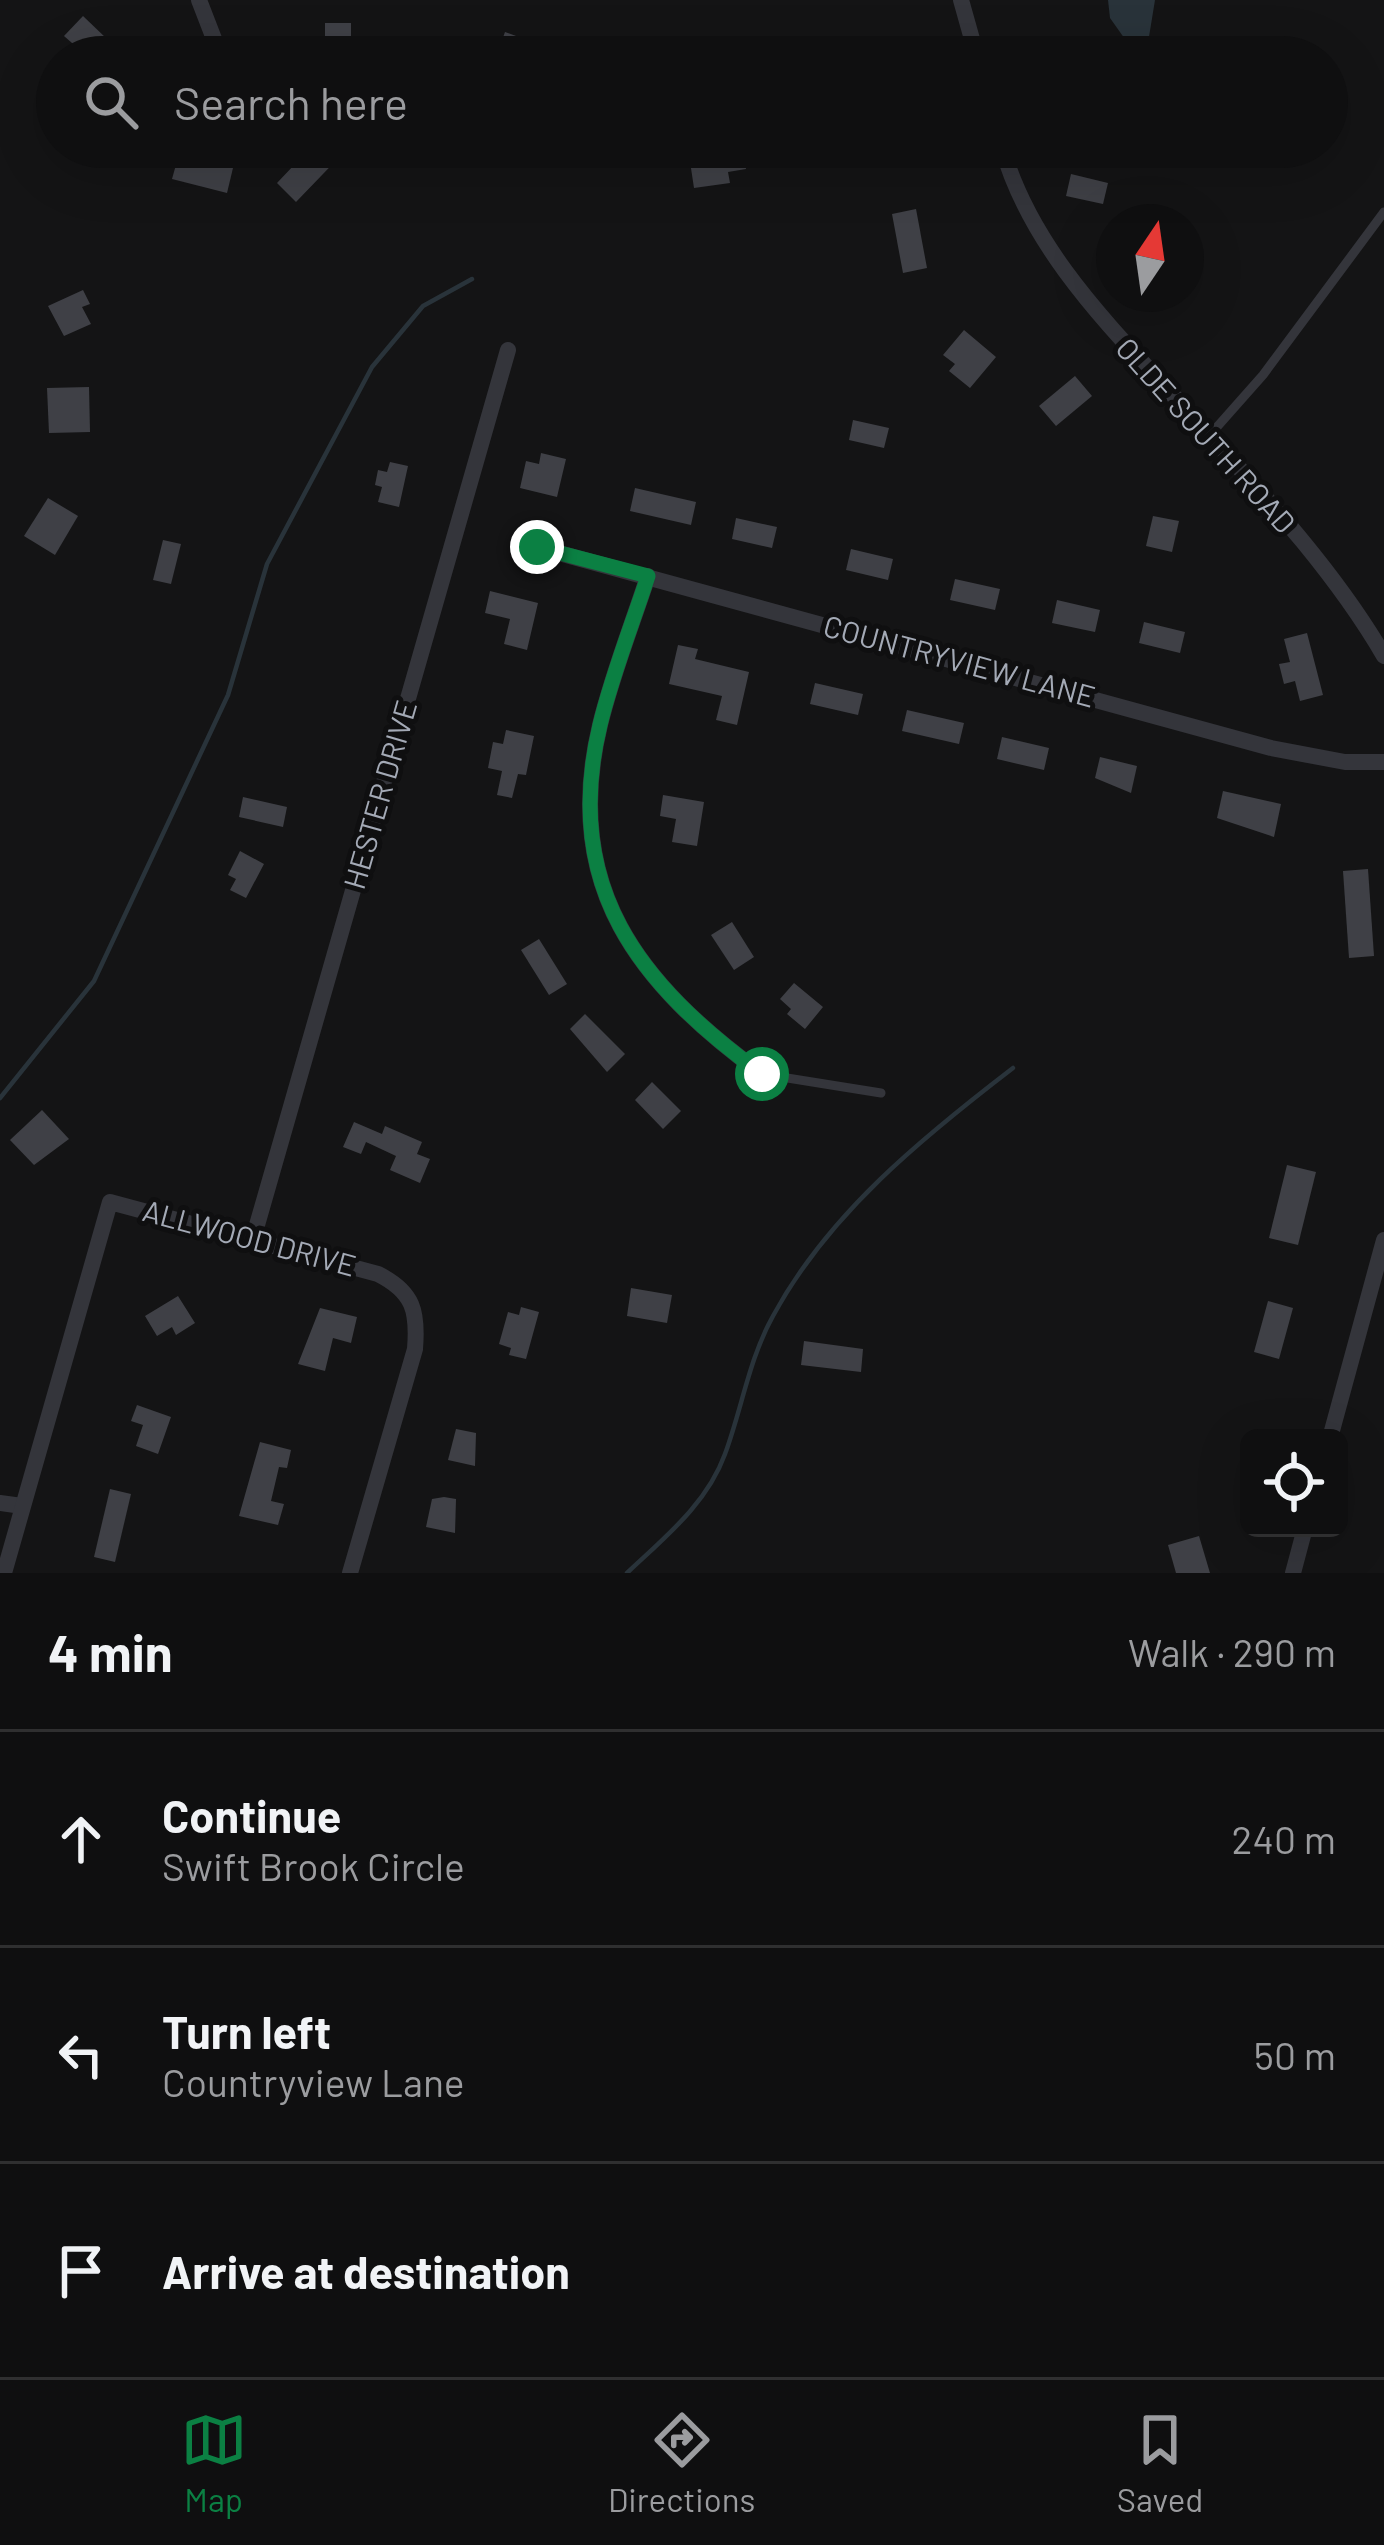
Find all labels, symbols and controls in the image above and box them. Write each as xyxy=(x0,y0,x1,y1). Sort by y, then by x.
search box xyxy=(36,36,1348,168)
icon: search xyxy=(78,69,144,135)
text: Search here xyxy=(174,75,408,129)
north arrow xyxy=(1096,204,1204,312)
street label: OLDE SOUTH ROAD xyxy=(1109,330,1304,540)
route end xyxy=(510,520,564,574)
street label: COUNTRYVIEW LANE xyxy=(820,607,1099,714)
street label: HESTER DRIVE xyxy=(335,696,423,893)
route start xyxy=(735,1047,789,1101)
street label: ALLWOOD DRIVE xyxy=(139,1191,360,1283)
map controls xyxy=(1240,1429,1348,1537)
button: locate xyxy=(1240,1429,1348,1537)
text: 4 min xyxy=(48,1621,173,1682)
text: Walk · 290 m xyxy=(1128,1628,1336,1675)
text: Continue xyxy=(162,1788,341,1842)
icon: ahead xyxy=(48,1806,114,1872)
text: 240 m xyxy=(1232,1815,1336,1862)
text: Swift Brook Circle xyxy=(162,1842,465,1889)
text: Turn left xyxy=(162,2004,331,2058)
icon: left xyxy=(48,2022,114,2088)
text: 50 m xyxy=(1254,2031,1336,2078)
text: Countryview Lane xyxy=(162,2058,465,2105)
icon: arrive xyxy=(48,2238,114,2304)
text: Arrive at destination xyxy=(162,2244,570,2298)
tab: Map xyxy=(181,2407,247,2519)
tab: Directions xyxy=(608,2407,755,2519)
tab: Saved xyxy=(1117,2407,1203,2519)

